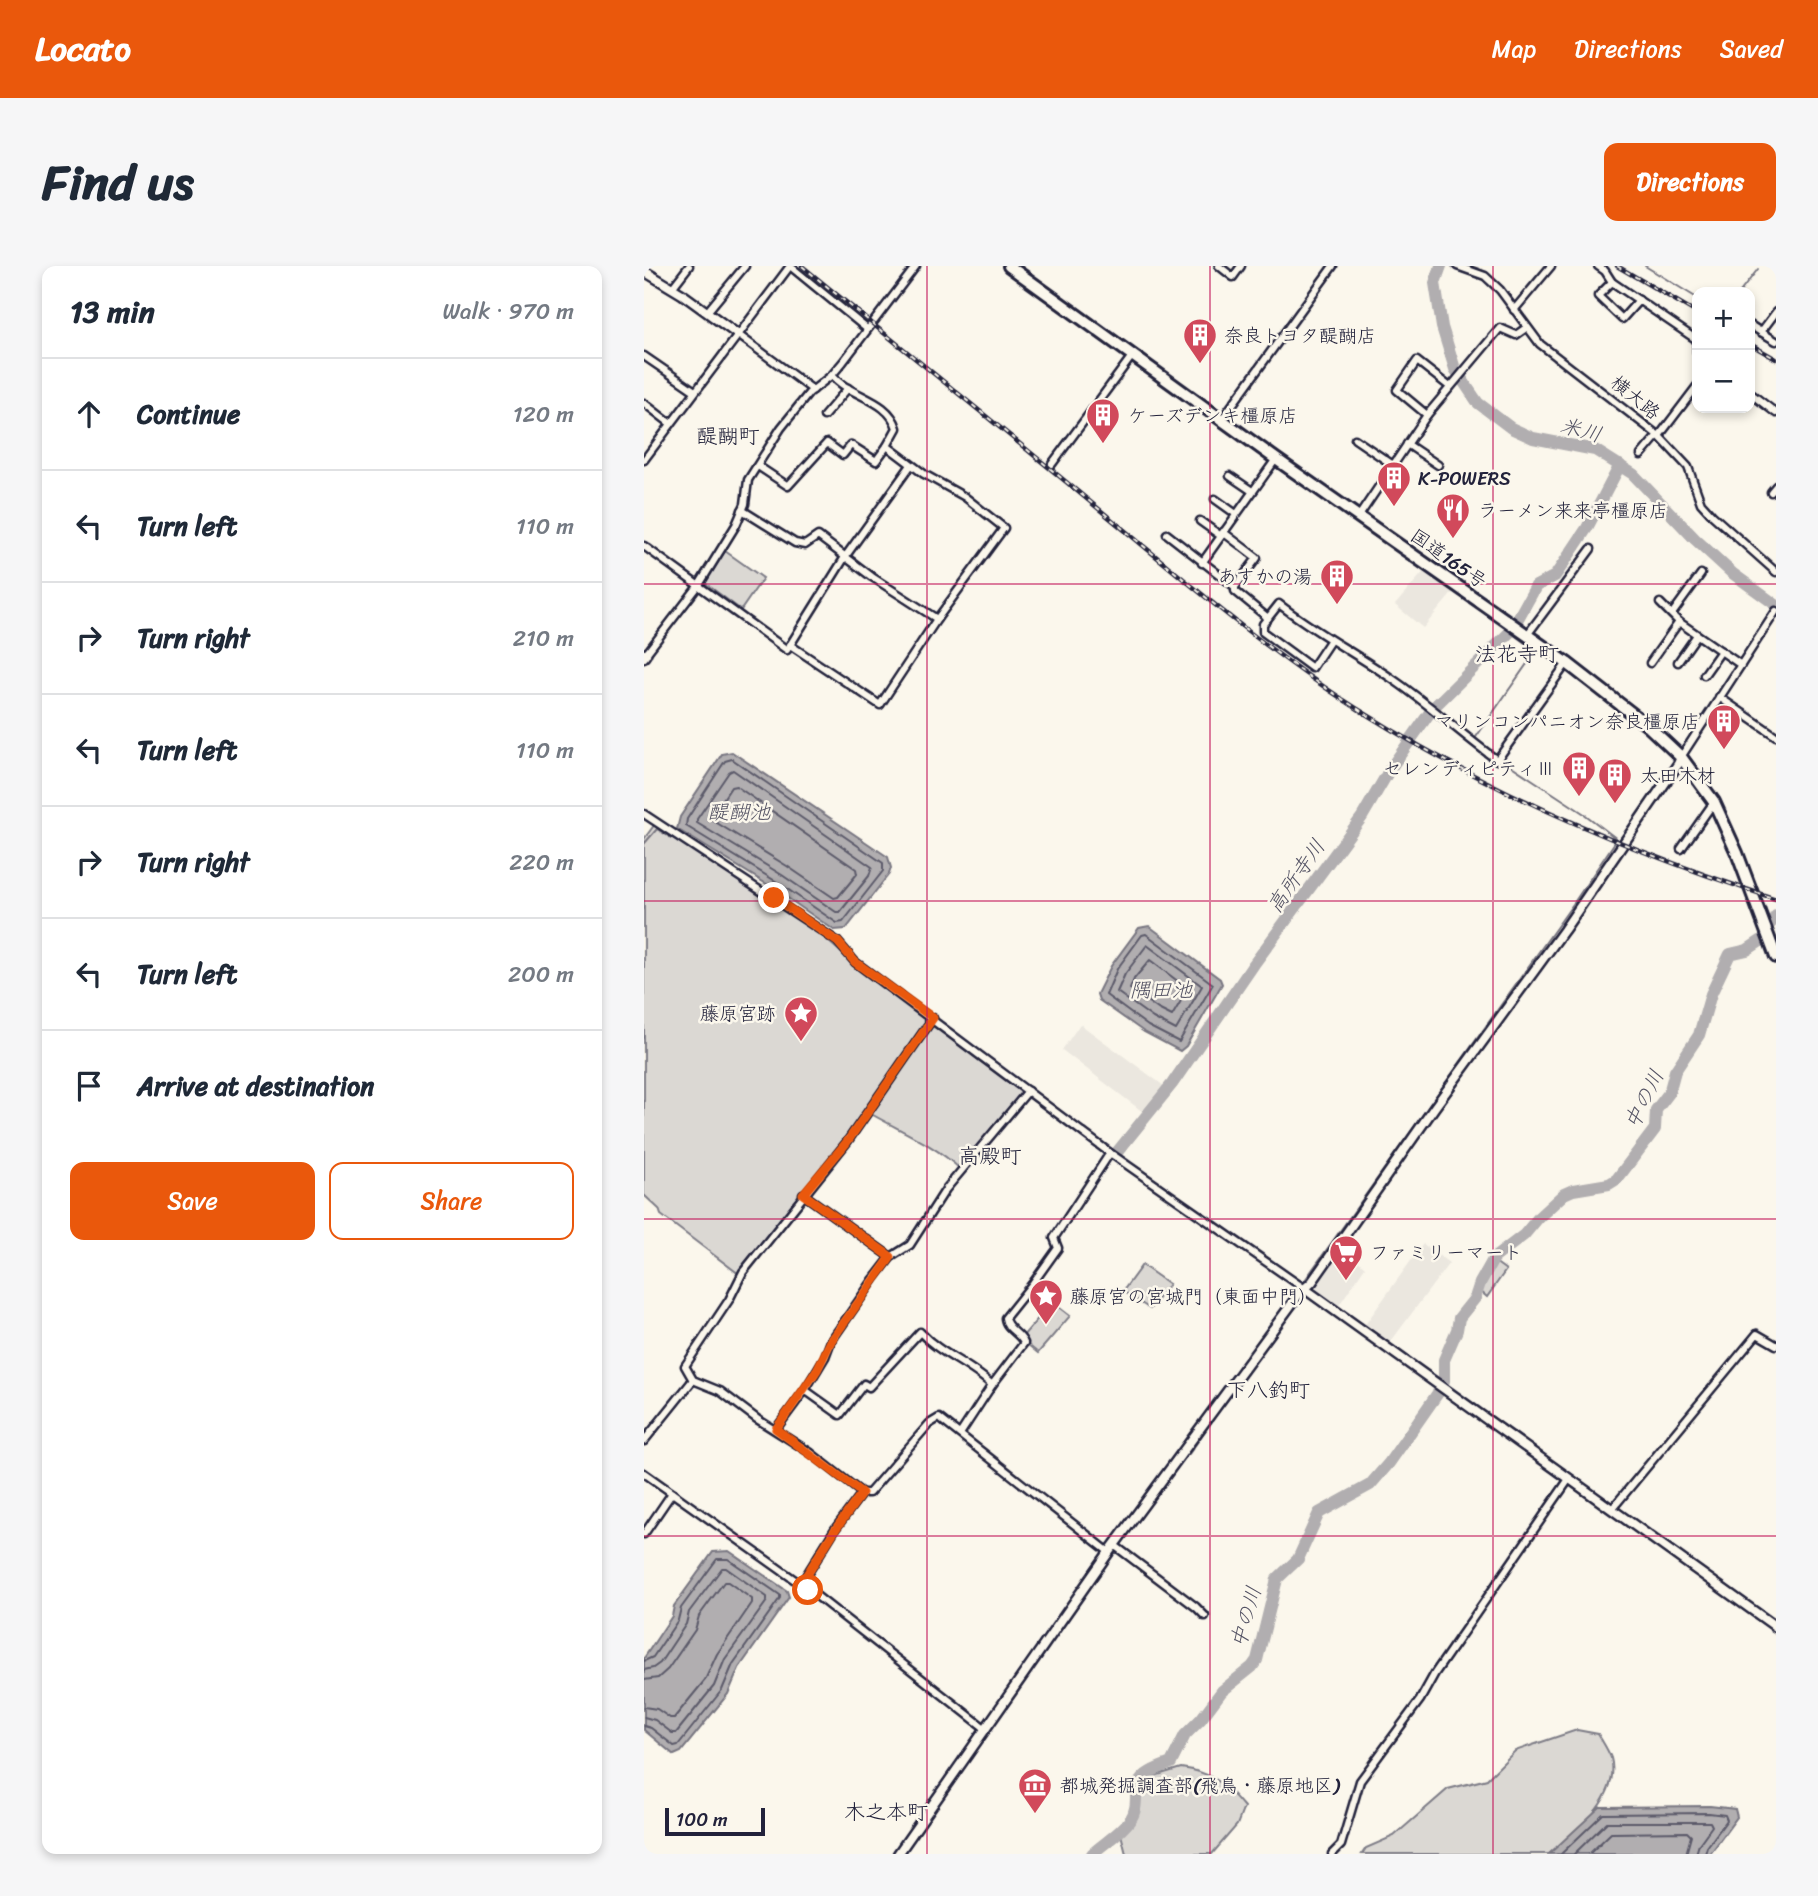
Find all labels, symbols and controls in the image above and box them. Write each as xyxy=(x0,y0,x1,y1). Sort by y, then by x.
text: Locato xyxy=(35,20,131,78)
text: Map xyxy=(1492,28,1536,70)
text: Directions xyxy=(1574,28,1682,70)
text: Saved xyxy=(1720,28,1783,70)
text: Find us xyxy=(42,139,194,226)
button: Directions xyxy=(1604,143,1776,221)
text: 13 min xyxy=(70,285,155,339)
map controls xyxy=(1692,287,1755,413)
button: + xyxy=(1692,287,1755,350)
text: Walk · 970 m xyxy=(442,291,574,332)
building icon: 奈良トヨタ醍醐店 xyxy=(1181,316,1219,365)
place label: 奈良トヨタ醍醐店 xyxy=(1224,319,1376,352)
button: − xyxy=(1692,350,1755,413)
street label: 横大路 xyxy=(1603,367,1668,428)
text: Continue xyxy=(137,391,240,437)
text: 120 m xyxy=(513,394,574,435)
icon: ahead xyxy=(70,395,108,433)
building icon: ケーズデンキ橿原店 xyxy=(1084,396,1122,445)
place label: ケーズデンキ橿原店 xyxy=(1128,399,1297,432)
water label: 米川 xyxy=(1556,406,1606,454)
district label: 醍醐町 xyxy=(697,417,760,455)
building icon: K-POWERS xyxy=(1375,459,1413,508)
place label: K-POWERS xyxy=(1418,462,1511,495)
restaurant icon: ラーメン来来亭橿原店 xyxy=(1434,491,1472,540)
place label: ラーメン来来亭橿原店 xyxy=(1478,494,1668,527)
text: Turn left xyxy=(137,503,237,549)
text: 110 m xyxy=(516,506,574,547)
icon: left xyxy=(70,507,108,545)
street label: 国道165号 xyxy=(1403,520,1494,597)
building icon: あすかの湯 xyxy=(1318,557,1356,606)
place label: あすかの湯 xyxy=(1217,560,1312,593)
text: Turn right xyxy=(137,615,250,661)
text: 210 m xyxy=(513,618,574,659)
icon: right xyxy=(70,619,108,657)
district label: 法花寺町 xyxy=(1475,635,1559,673)
building icon: マリンコンパニオン奈良橿原店 xyxy=(1705,702,1743,751)
place label: マリンコンパニオン奈良橿原店 xyxy=(1435,705,1700,738)
text: Turn left xyxy=(137,727,237,773)
text: 110 m xyxy=(516,730,574,771)
icon: left xyxy=(70,731,108,769)
building icon: セレンディピティⅢ xyxy=(1560,749,1598,798)
place label: セレンディピティⅢ xyxy=(1383,752,1555,785)
building icon: 太田木材 xyxy=(1596,756,1634,805)
place label: 太田木材 xyxy=(1640,759,1716,792)
water label: 醍醐池 xyxy=(708,793,771,831)
water label: 高所寺川 xyxy=(1256,831,1336,921)
text: Turn right xyxy=(137,839,250,885)
text: 220 m xyxy=(509,842,574,883)
icon: right xyxy=(70,843,108,881)
route end xyxy=(758,882,789,913)
text: Turn left xyxy=(137,951,237,997)
text: 200 m xyxy=(508,954,574,995)
icon: left xyxy=(70,955,108,993)
water label: 隅田池 xyxy=(1130,971,1193,1009)
place icon: 藤原宮跡 xyxy=(782,994,820,1043)
place label: 藤原宮跡 xyxy=(700,997,776,1030)
water label: 中の川 xyxy=(1613,1062,1675,1136)
text: Arrive at destination xyxy=(137,1063,374,1109)
icon: arrive xyxy=(70,1067,108,1105)
district label: 高殿町 xyxy=(959,1137,1022,1175)
button: Save xyxy=(70,1162,315,1240)
button: Share xyxy=(329,1162,574,1240)
supermarket icon: ファミリーマート xyxy=(1327,1233,1365,1282)
place label: ファミリーマート xyxy=(1370,1236,1522,1269)
place icon: 藤原宮の宮城門（東面中門） xyxy=(1027,1277,1065,1326)
place label: 藤原宮の宮城門（東面中門） xyxy=(1070,1280,1317,1313)
district label: 下八釣町 xyxy=(1226,1371,1310,1409)
route start xyxy=(792,1574,823,1605)
water label: 中の川 xyxy=(1219,1581,1273,1653)
museum icon: 都城発掘調査部(飛鳥・藤原地区) xyxy=(1016,1766,1054,1815)
place label: 都城発掘調査部(飛鳥・藤原地区) xyxy=(1060,1769,1341,1802)
district label: 木之本町 xyxy=(844,1793,928,1831)
text: 100 m xyxy=(676,1803,728,1836)
scale bar xyxy=(665,1805,765,1837)

